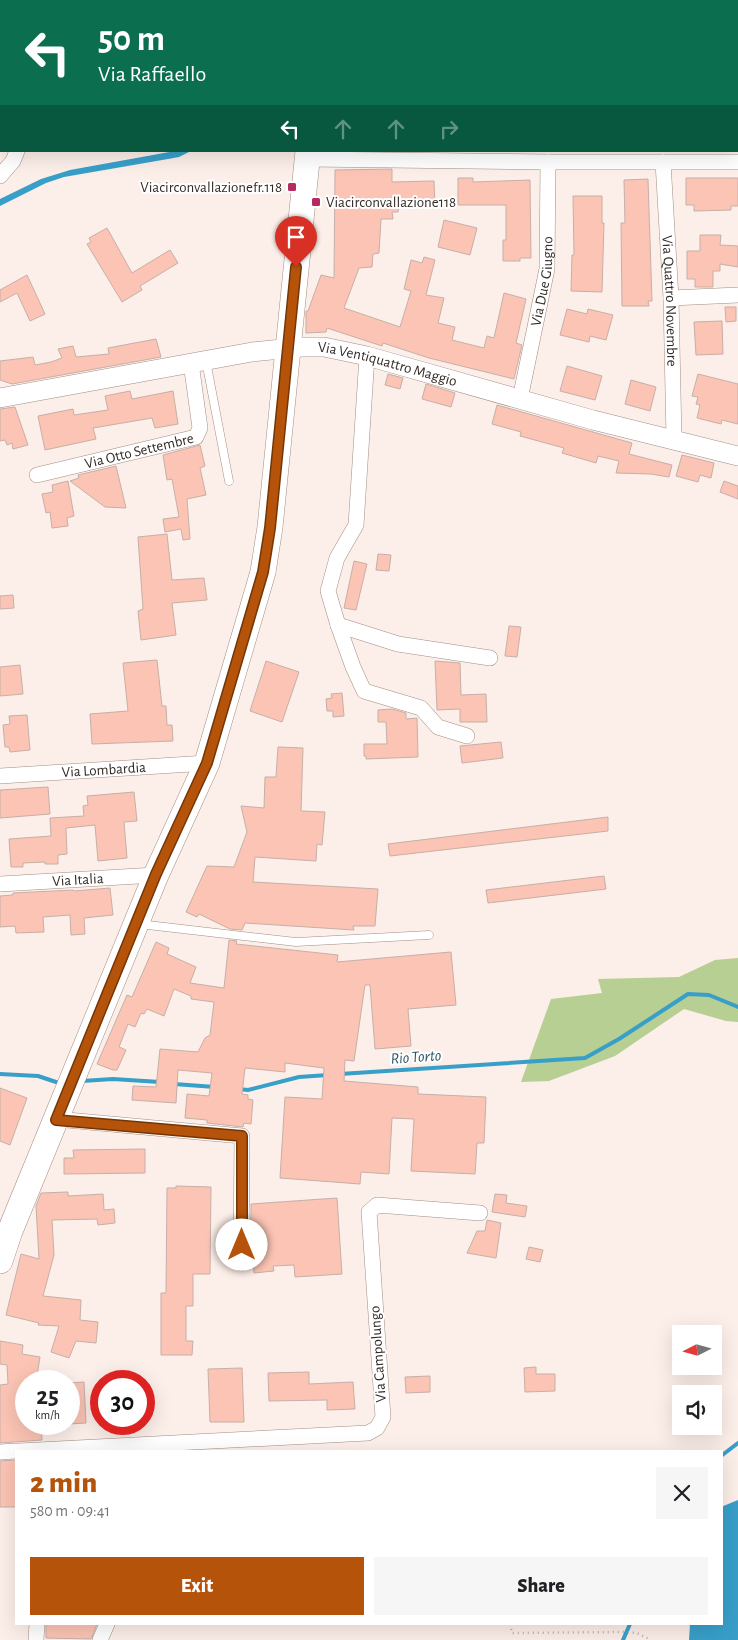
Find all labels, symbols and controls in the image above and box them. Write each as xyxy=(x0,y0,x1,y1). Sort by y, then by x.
icon: left xyxy=(15,20,80,85)
text: 50 m xyxy=(98,22,165,57)
text: Via Raffaello xyxy=(98,63,206,85)
icon: left xyxy=(276,115,304,143)
icon: ahead xyxy=(329,115,357,143)
icon: ahead xyxy=(382,115,410,143)
icon: right xyxy=(435,115,463,143)
place label: Viacirconvallazionefr.118 xyxy=(140,180,282,195)
marker: Viacirconvallazionefr.118 xyxy=(286,181,298,193)
place label: Viacirconvallazione118 xyxy=(326,195,456,210)
marker: Viacirconvallazione118 xyxy=(310,196,322,208)
pin xyxy=(275,216,317,267)
icon: arrive xyxy=(282,223,310,251)
street label: Via Quattro Novembre xyxy=(660,235,680,367)
street label: Via Due Giugno xyxy=(528,236,555,328)
street label: Via Ventiquattro Maggio xyxy=(318,340,459,389)
street label: Via Otto Settembre xyxy=(83,430,195,471)
street label: Via Lombardia xyxy=(61,759,146,780)
street label: Via Italia xyxy=(52,871,104,888)
water label: Rio Torto xyxy=(390,1047,442,1067)
position arrow xyxy=(215,1218,267,1270)
street label: Via Campolungo xyxy=(367,1305,389,1403)
north arrow xyxy=(672,1325,722,1375)
map controls xyxy=(672,1325,722,1435)
speed limit sign: 30 xyxy=(90,1370,155,1435)
text: 25 xyxy=(36,1384,59,1409)
button: sound xyxy=(672,1385,722,1435)
text: km/h xyxy=(35,1409,60,1421)
button: close xyxy=(656,1467,708,1519)
text: 2 min xyxy=(30,1468,97,1498)
text: 580 m · 09:41 xyxy=(30,1503,110,1519)
button: Exit xyxy=(30,1557,364,1615)
button: Share xyxy=(374,1557,708,1615)

